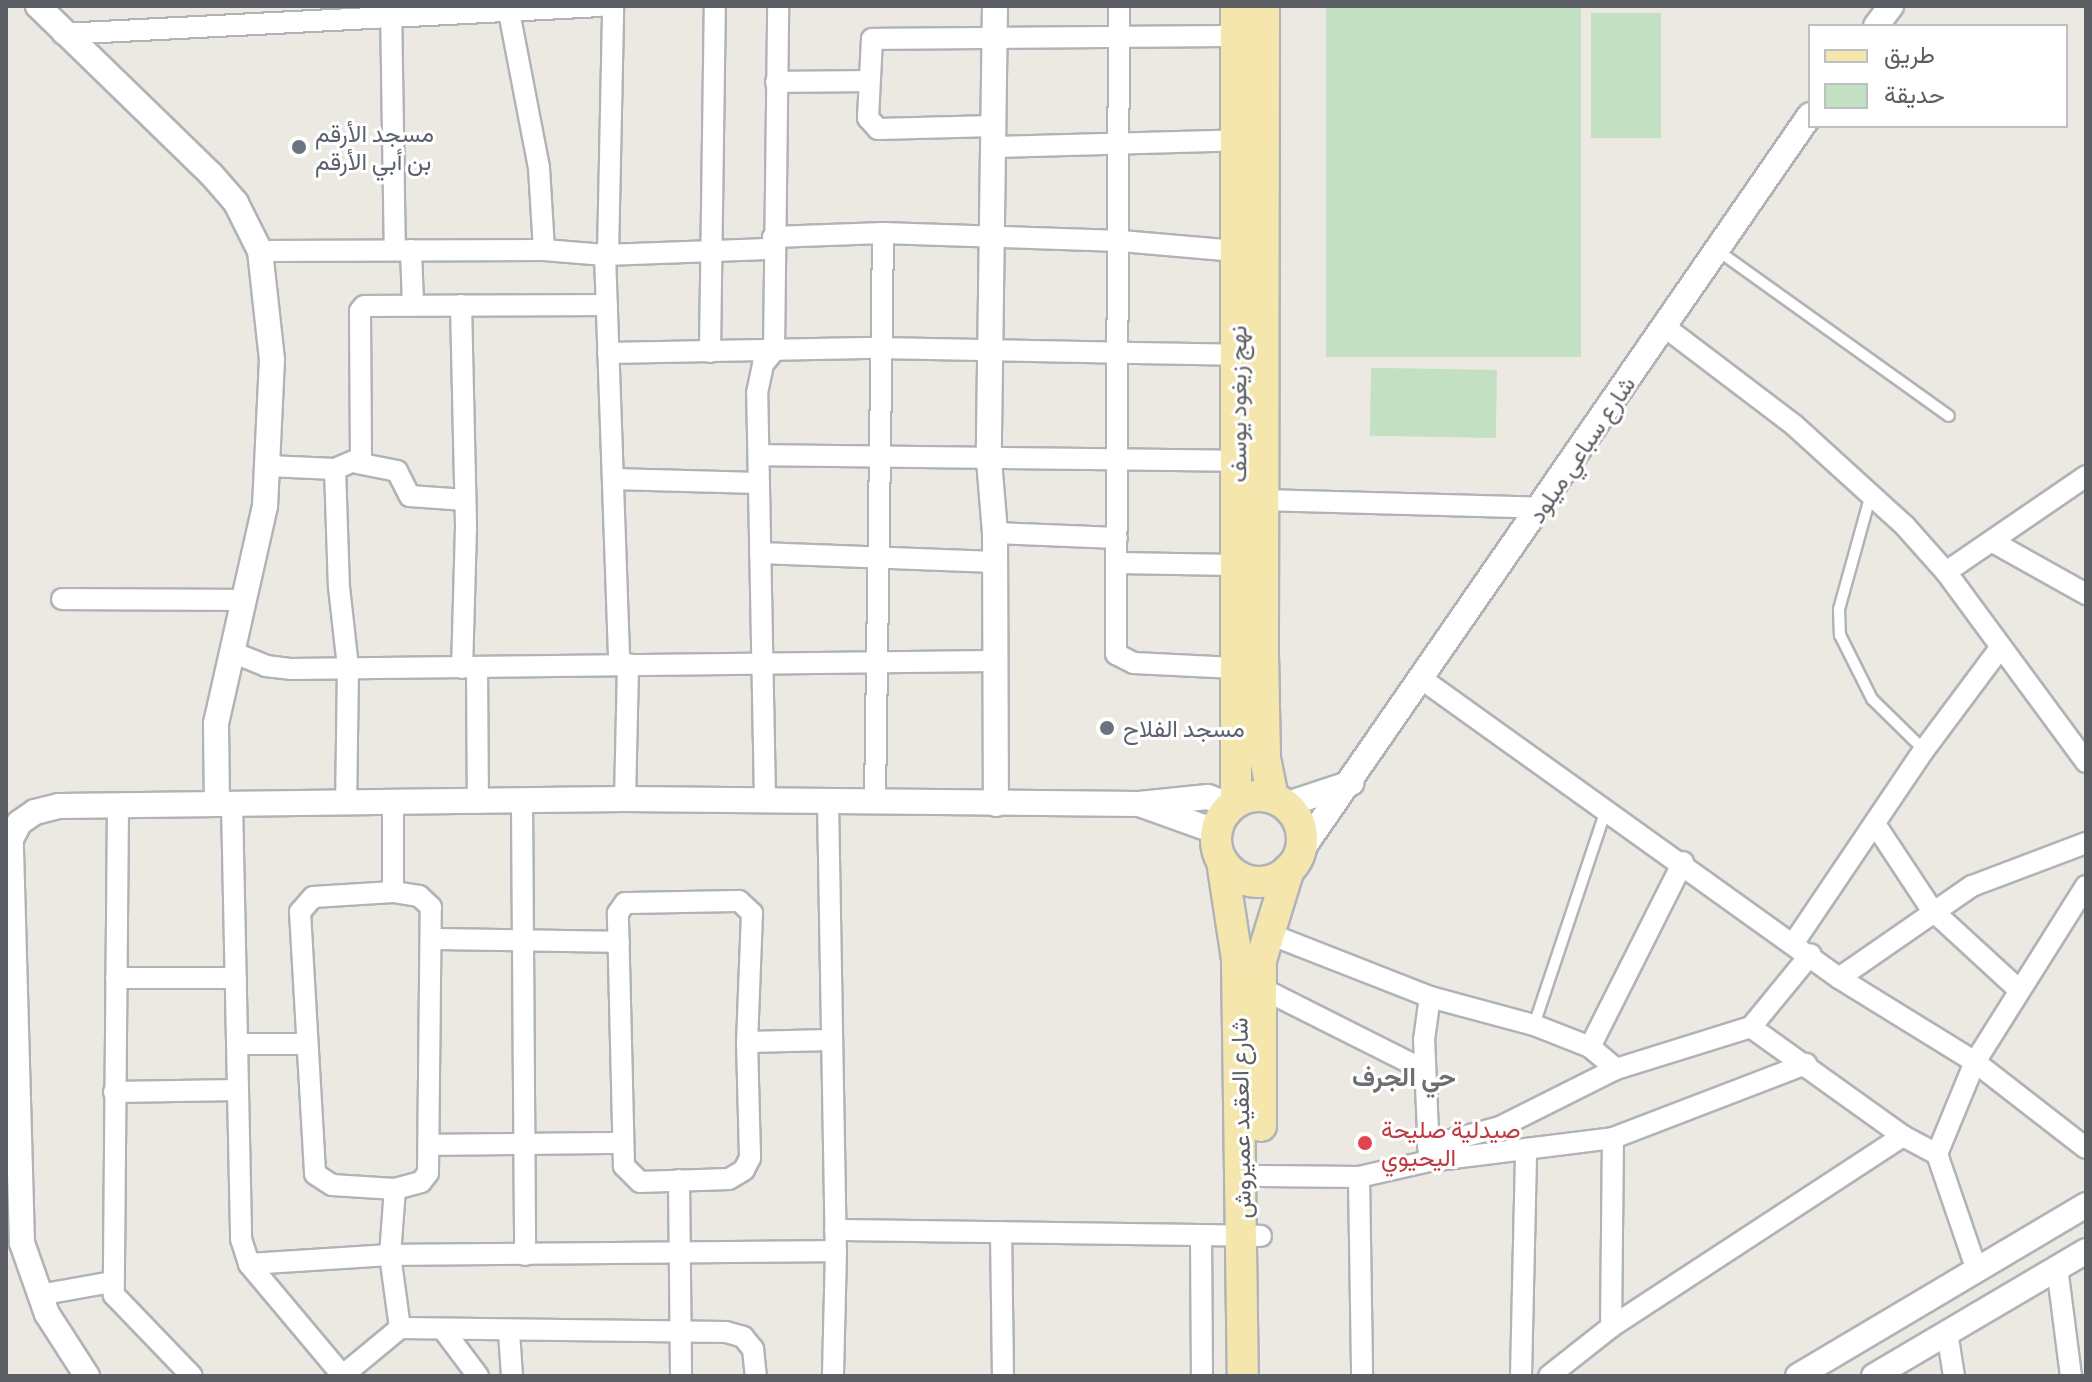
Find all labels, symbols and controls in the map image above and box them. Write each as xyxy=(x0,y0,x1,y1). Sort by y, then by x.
legend xyxy=(1808,24,2068,128)
text: طريق xyxy=(1884,37,1935,70)
text: حديقة xyxy=(1884,77,1945,110)
place label: مسجد الأرقم بن أبي الأرقم xyxy=(315,119,434,175)
marker: مسجد الأرقم بن أبي الأرقم xyxy=(290,138,308,156)
street label: نهج زيغود يوسف xyxy=(1223,325,1251,483)
street label: شارع سباعي ميلود xyxy=(1521,370,1641,528)
place label: مسجد الفلاح xyxy=(1123,714,1245,742)
marker: مسجد الفلاح xyxy=(1098,719,1116,737)
street label: شارع العقيد عميروش xyxy=(1224,1017,1256,1219)
district label: حي الجرف xyxy=(1352,1061,1456,1093)
place label: صيدلية صليحة اليحيوي xyxy=(1381,1115,1521,1171)
marker: صيدلية صليحة اليحيوي xyxy=(1356,1134,1374,1152)

